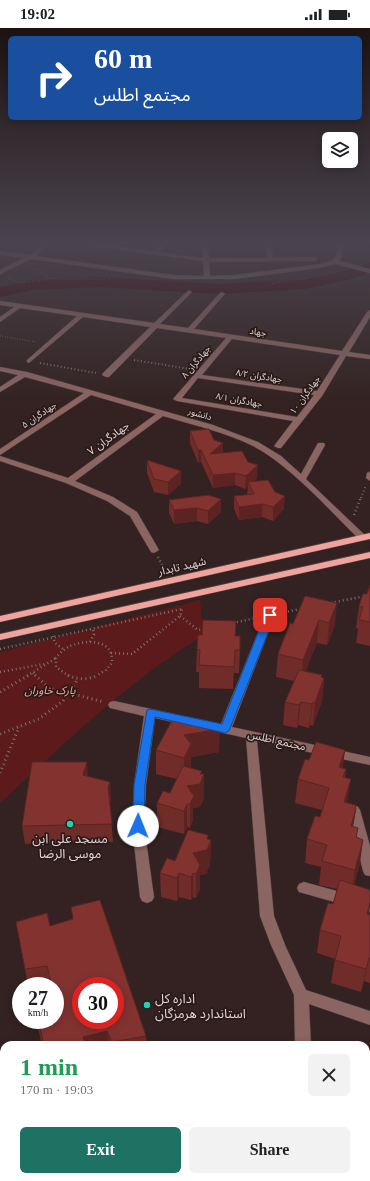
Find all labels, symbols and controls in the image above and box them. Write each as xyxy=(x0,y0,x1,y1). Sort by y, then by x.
text: 19:02 xyxy=(20,6,55,22)
text: 60 m xyxy=(94,43,152,74)
icon: right xyxy=(28,52,80,104)
text: مجتمع اطلس xyxy=(94,85,191,105)
map controls xyxy=(322,132,358,168)
button: layers xyxy=(322,132,358,168)
street label: جهاد xyxy=(249,326,267,338)
street label: جهادگران ۸ xyxy=(179,344,213,381)
street label: جهادگران ۸/۲ xyxy=(235,367,283,386)
street label: جهادگران ۱۰ xyxy=(288,374,323,417)
street label: جهادگران ۸/۱ xyxy=(215,391,263,410)
street label: جهادگران ۵ xyxy=(20,400,59,431)
street label: دانشور xyxy=(186,406,213,423)
street label: جهادگران ۷ xyxy=(85,419,132,458)
street label: شهید تابدار xyxy=(156,555,208,579)
pin xyxy=(253,598,287,632)
icon: arrive xyxy=(259,604,281,626)
park label: پارک خاوران xyxy=(25,684,76,698)
street label: مجتمع اطلس xyxy=(246,727,307,754)
position arrow xyxy=(117,805,159,847)
marker: مسجد علی ابن موسی الرضا xyxy=(65,819,75,829)
place label: مسجد علی ابن موسی الرضا xyxy=(32,831,108,862)
speed limit sign: 30 xyxy=(72,977,124,1029)
text: 27 xyxy=(28,987,48,1009)
place label: اداره کل استاندارد هرمزگان xyxy=(155,991,246,1022)
marker: اداره کل استاندارد هرمزگان xyxy=(142,1000,152,1010)
text: km/h xyxy=(28,1007,48,1018)
text: 1 min xyxy=(20,1054,78,1080)
button: close xyxy=(308,1054,350,1096)
text: 170 m · 19:03 xyxy=(20,1082,93,1097)
button: Exit xyxy=(20,1127,181,1173)
button: Share xyxy=(189,1127,350,1173)

